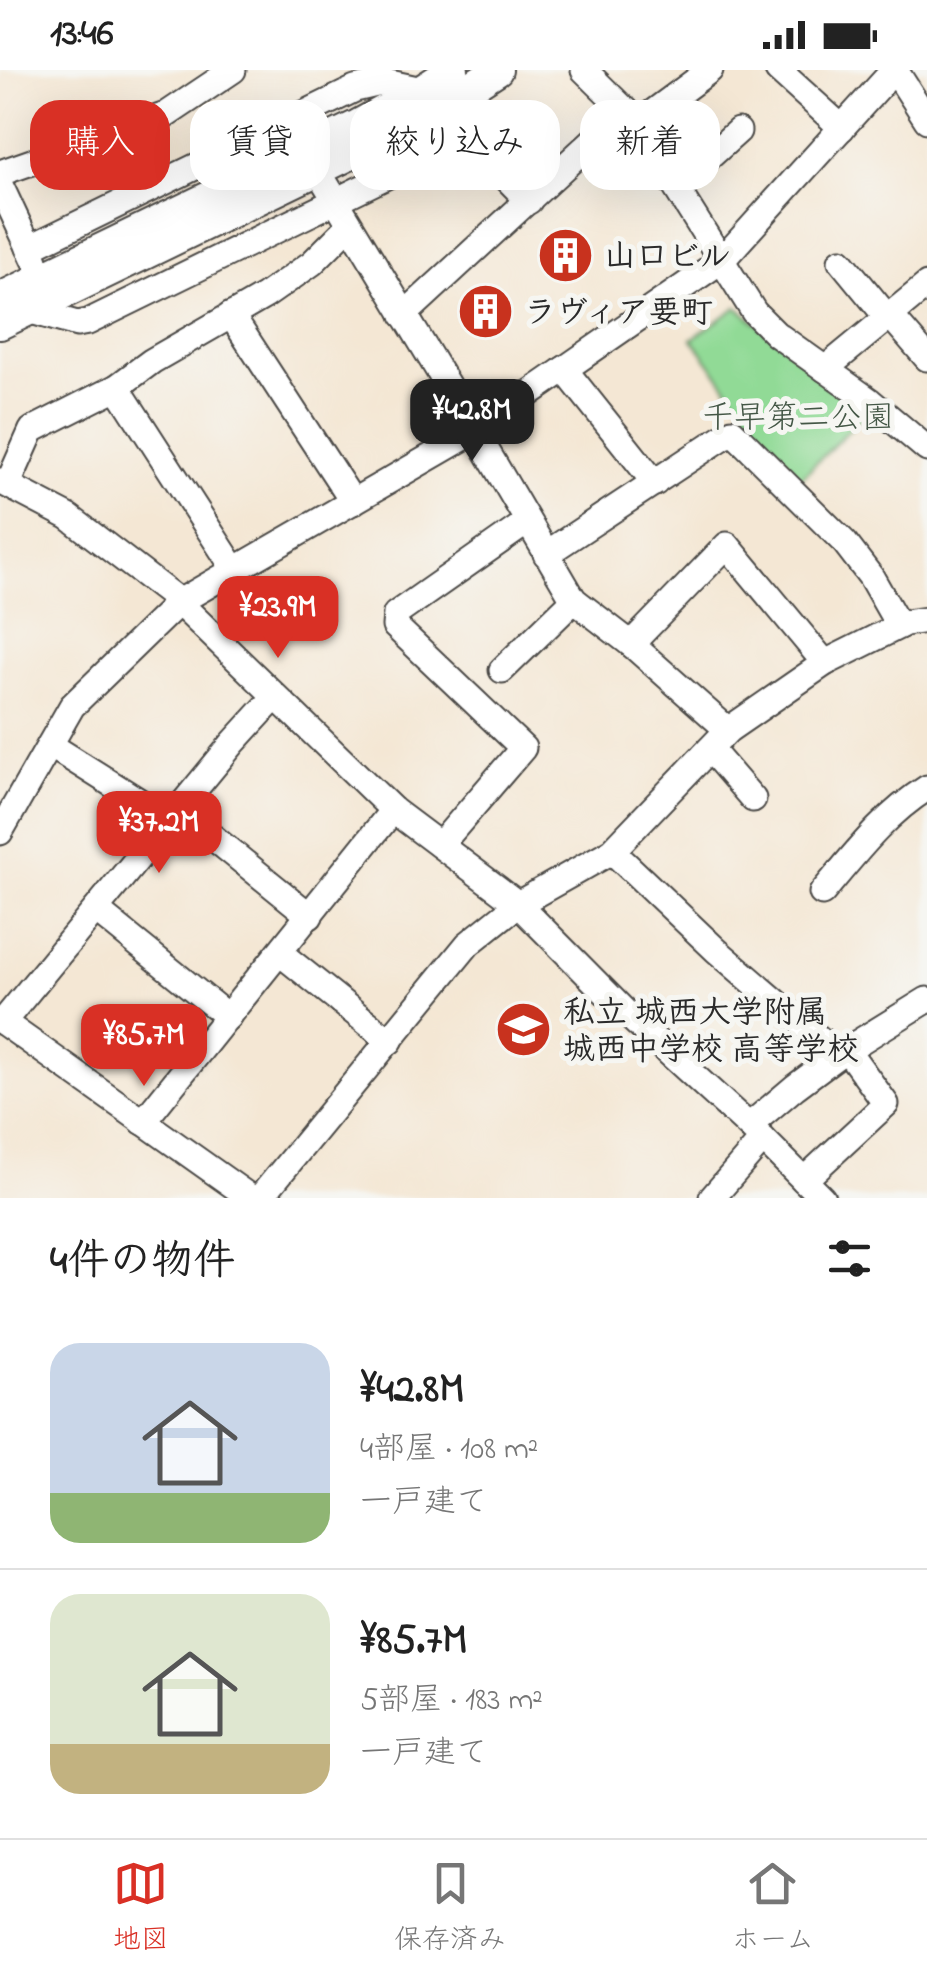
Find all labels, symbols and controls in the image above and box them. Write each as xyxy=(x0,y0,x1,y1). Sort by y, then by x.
text: 13:46 xyxy=(50,7,113,63)
chip: 購入 xyxy=(30,100,170,190)
chip: 賃貸 xyxy=(190,100,330,190)
chip: 絞り込み xyxy=(350,100,560,190)
chip: 新着 xyxy=(580,100,720,190)
building icon: 山口ビル xyxy=(535,225,595,285)
place label: 山口ビル xyxy=(604,235,731,282)
building icon: ラヴィア要町 xyxy=(455,281,515,341)
place label: ラヴィア要町 xyxy=(524,291,713,338)
pin: ¥42.8M xyxy=(391,379,553,464)
text: ¥42.8M xyxy=(432,388,512,435)
park label: 千早第二公園 xyxy=(702,396,894,443)
pin: ¥23.9M xyxy=(197,576,359,661)
text: ¥23.9M xyxy=(239,585,317,632)
pin: ¥37.2M xyxy=(78,791,240,876)
text: ¥37.2M xyxy=(119,800,199,847)
place label: 私立 城西大学附属 城西中学校 高等学校 xyxy=(563,991,859,1075)
school or university icon: 私立 城西大学附属 城西中学校 高等学校 xyxy=(494,999,554,1059)
pin: ¥85.7M xyxy=(63,1004,225,1089)
text: ¥85.7M xyxy=(103,1013,185,1060)
icon: filters xyxy=(822,1231,877,1286)
text: 4件の物件 xyxy=(50,1232,235,1293)
text: ¥42.8M xyxy=(360,1360,464,1421)
icon: home xyxy=(130,1383,250,1503)
text: 4部屋 · 108 m² xyxy=(360,1427,538,1474)
text: 一戸建て xyxy=(360,1480,488,1527)
text: ¥85.7M xyxy=(360,1611,468,1672)
icon: home xyxy=(130,1634,250,1754)
text: 5部屋 · 183 m² xyxy=(360,1678,543,1725)
text: 一戸建て xyxy=(360,1731,488,1778)
tab: 地図 xyxy=(113,1856,169,1962)
tab: 保存済み xyxy=(394,1856,506,1962)
tab: ホーム xyxy=(731,1856,814,1962)

